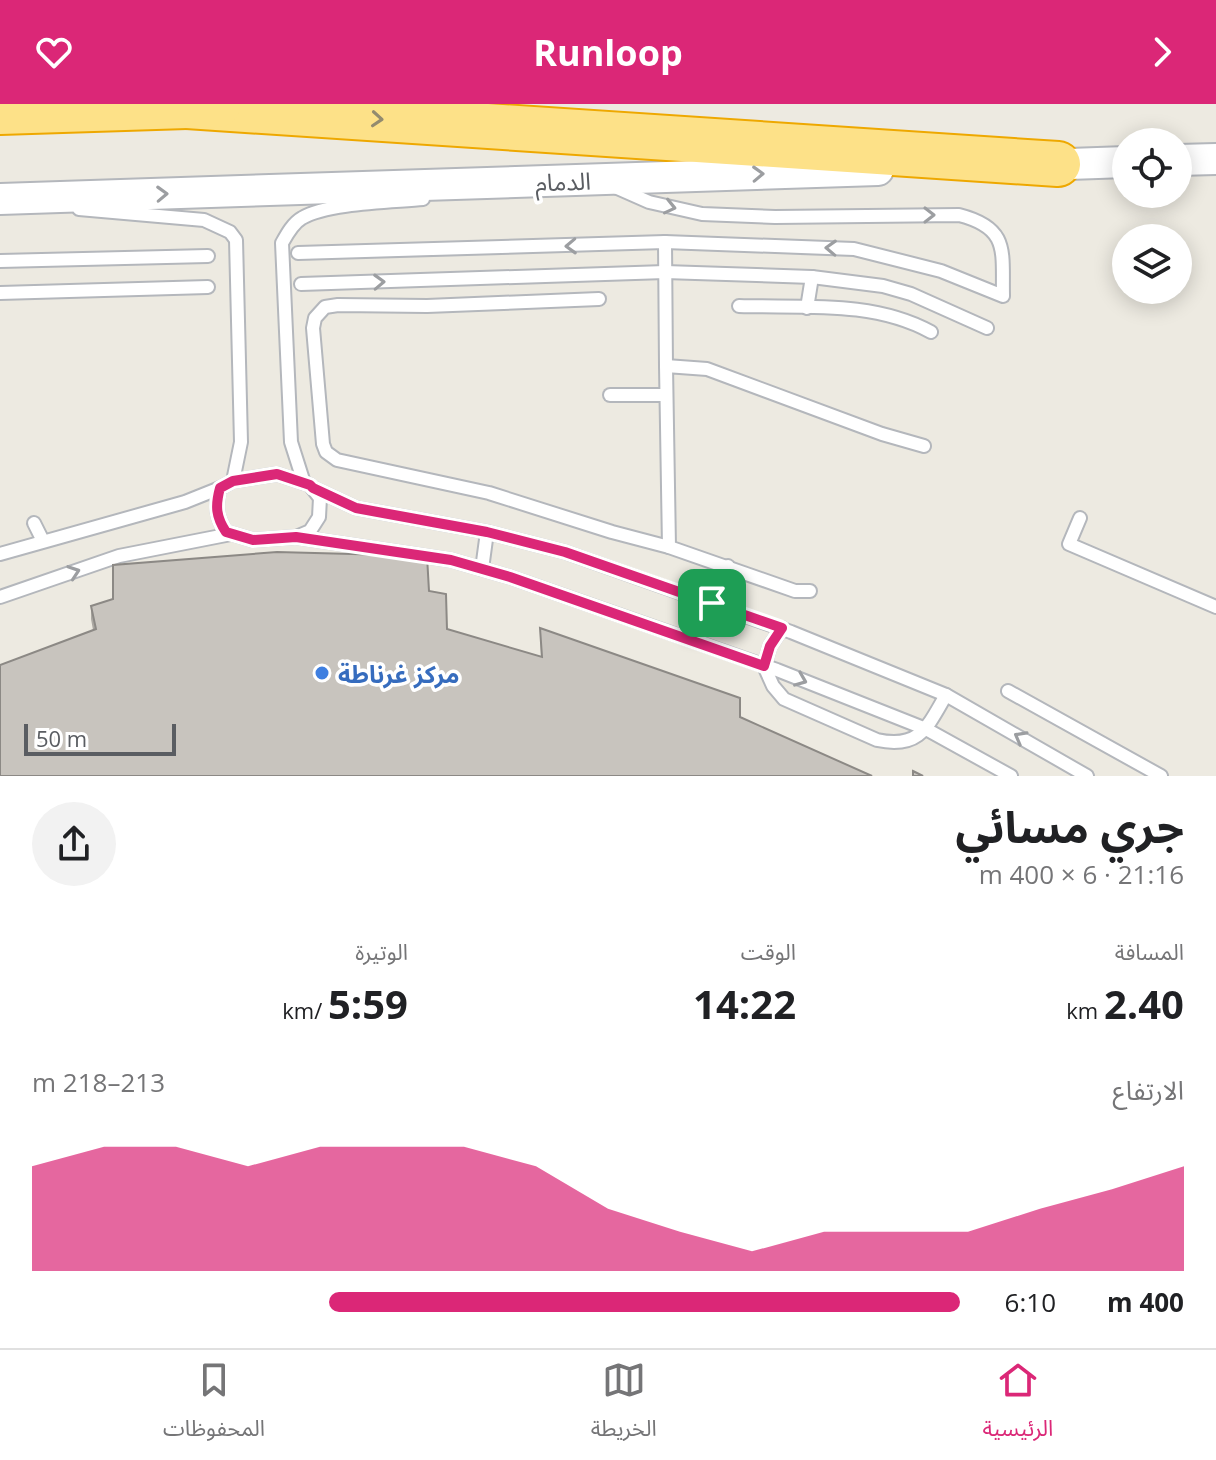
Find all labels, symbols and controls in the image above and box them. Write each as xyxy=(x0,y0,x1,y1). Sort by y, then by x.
text: Runloop xyxy=(533,28,683,77)
icon: heart xyxy=(32,30,76,74)
icon: forward xyxy=(1140,30,1184,74)
one-way arrow xyxy=(371,110,384,127)
map controls xyxy=(1112,128,1192,304)
button: locate xyxy=(1112,128,1192,208)
street label: الدمام xyxy=(534,164,592,201)
one-way arrow xyxy=(752,166,765,183)
one-way arrow xyxy=(156,185,169,202)
one-way arrow xyxy=(663,198,676,215)
one-way arrow xyxy=(923,206,936,224)
button: layers xyxy=(1112,224,1192,304)
one-way arrow xyxy=(564,238,577,255)
one-way arrow xyxy=(824,239,837,256)
one-way arrow xyxy=(373,273,386,290)
one-way arrow xyxy=(66,565,80,581)
pin xyxy=(678,569,746,637)
icon: arrive xyxy=(690,581,734,625)
place label: مركز غرناطة xyxy=(338,657,459,690)
marker: مركز غرناطة xyxy=(313,664,331,682)
one-way arrow xyxy=(793,670,807,687)
scale bar xyxy=(24,720,176,756)
text: 50 m xyxy=(36,723,87,753)
one-way arrow xyxy=(1014,731,1029,747)
text: جري مسائي xyxy=(955,796,1184,856)
button: share xyxy=(32,802,116,886)
text: 21:16 · 6 × 400 m xyxy=(979,856,1184,892)
text: الوتيرة xyxy=(355,936,408,966)
text: الوقت xyxy=(741,936,796,966)
text: المسافة xyxy=(1115,936,1184,966)
text: 5:59 xyxy=(328,976,408,1031)
text: 14:22 xyxy=(693,976,796,1031)
text: 2.40 xyxy=(1104,976,1184,1031)
text: /km xyxy=(282,995,328,1025)
text: km xyxy=(1066,995,1104,1025)
text: 213–218 m xyxy=(32,1064,165,1100)
text: الارتفاع xyxy=(1113,1072,1184,1108)
text: 6:10 xyxy=(1005,1284,1056,1320)
text: 400 m xyxy=(1107,1284,1184,1320)
tab: المحفوظات xyxy=(163,1358,265,1452)
tab: الخريطة xyxy=(591,1358,657,1452)
tab: الرئيسية xyxy=(982,1358,1053,1452)

